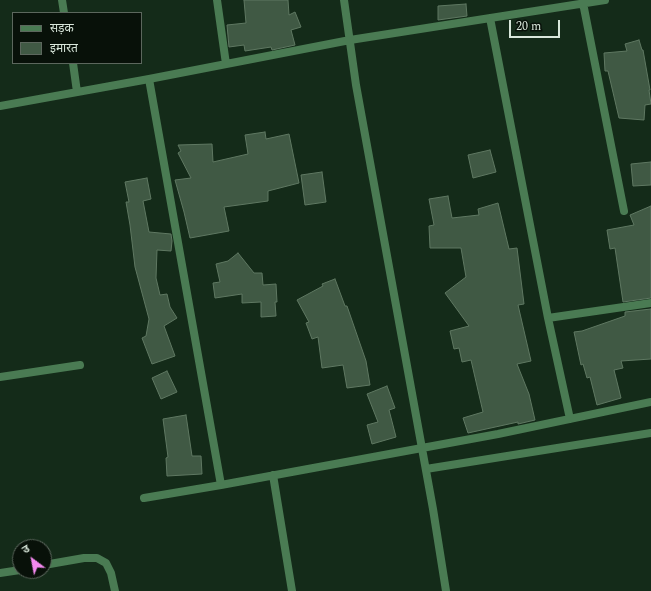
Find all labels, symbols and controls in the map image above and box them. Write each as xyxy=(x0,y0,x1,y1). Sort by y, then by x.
legend xyxy=(12,12,142,64)
scale bar xyxy=(511,12,562,38)
text: 20 m xyxy=(516,17,541,36)
text: सड़क xyxy=(50,19,74,38)
text: इमारत xyxy=(50,39,78,58)
north arrow xyxy=(12,539,52,579)
text: उ xyxy=(19,540,33,558)

